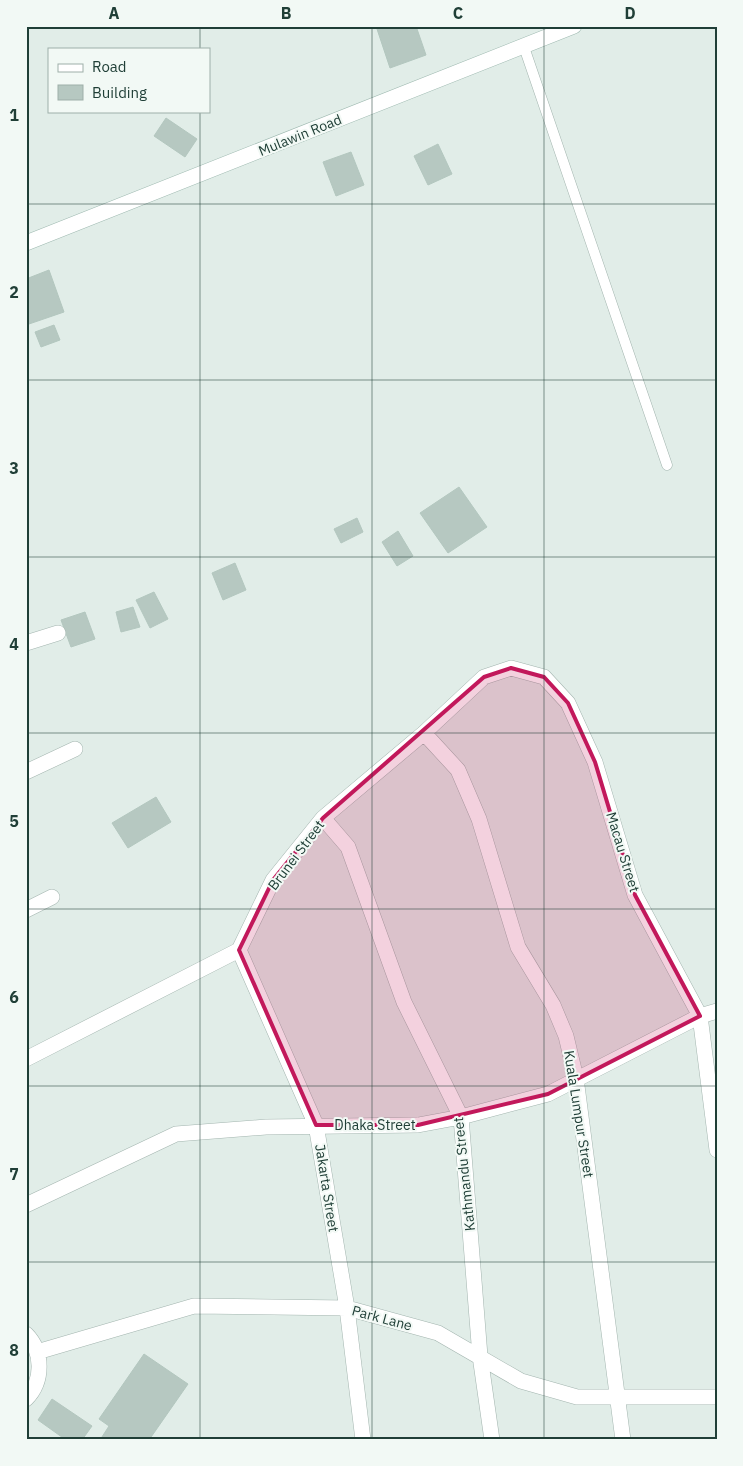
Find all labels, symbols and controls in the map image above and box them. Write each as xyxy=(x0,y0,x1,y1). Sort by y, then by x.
text: A xyxy=(109,3,120,23)
text: B xyxy=(281,3,292,23)
text: C xyxy=(453,3,463,23)
text: D xyxy=(624,3,636,23)
legend xyxy=(48,48,210,112)
text: Road xyxy=(92,57,127,76)
text: Building xyxy=(92,83,147,102)
text: 1 xyxy=(9,105,19,125)
street label: Mulawin Road xyxy=(256,110,344,160)
text: 2 xyxy=(9,282,19,302)
text: 3 xyxy=(9,458,19,478)
text: 4 xyxy=(9,634,19,654)
street label: Macau Street xyxy=(602,810,644,894)
text: 5 xyxy=(9,811,19,831)
street label: Brunei Street xyxy=(264,816,328,894)
text: 6 xyxy=(9,987,19,1007)
street label: Kuala Lumpur Street xyxy=(560,1049,598,1179)
street label: Dhaka Street xyxy=(334,1116,416,1134)
street label: Kathmandu Street xyxy=(449,1116,479,1232)
street label: Jakarta Street xyxy=(311,1143,343,1233)
text: 7 xyxy=(9,1164,19,1184)
street label: Park Lane xyxy=(350,1301,414,1335)
text: 8 xyxy=(9,1340,19,1360)

